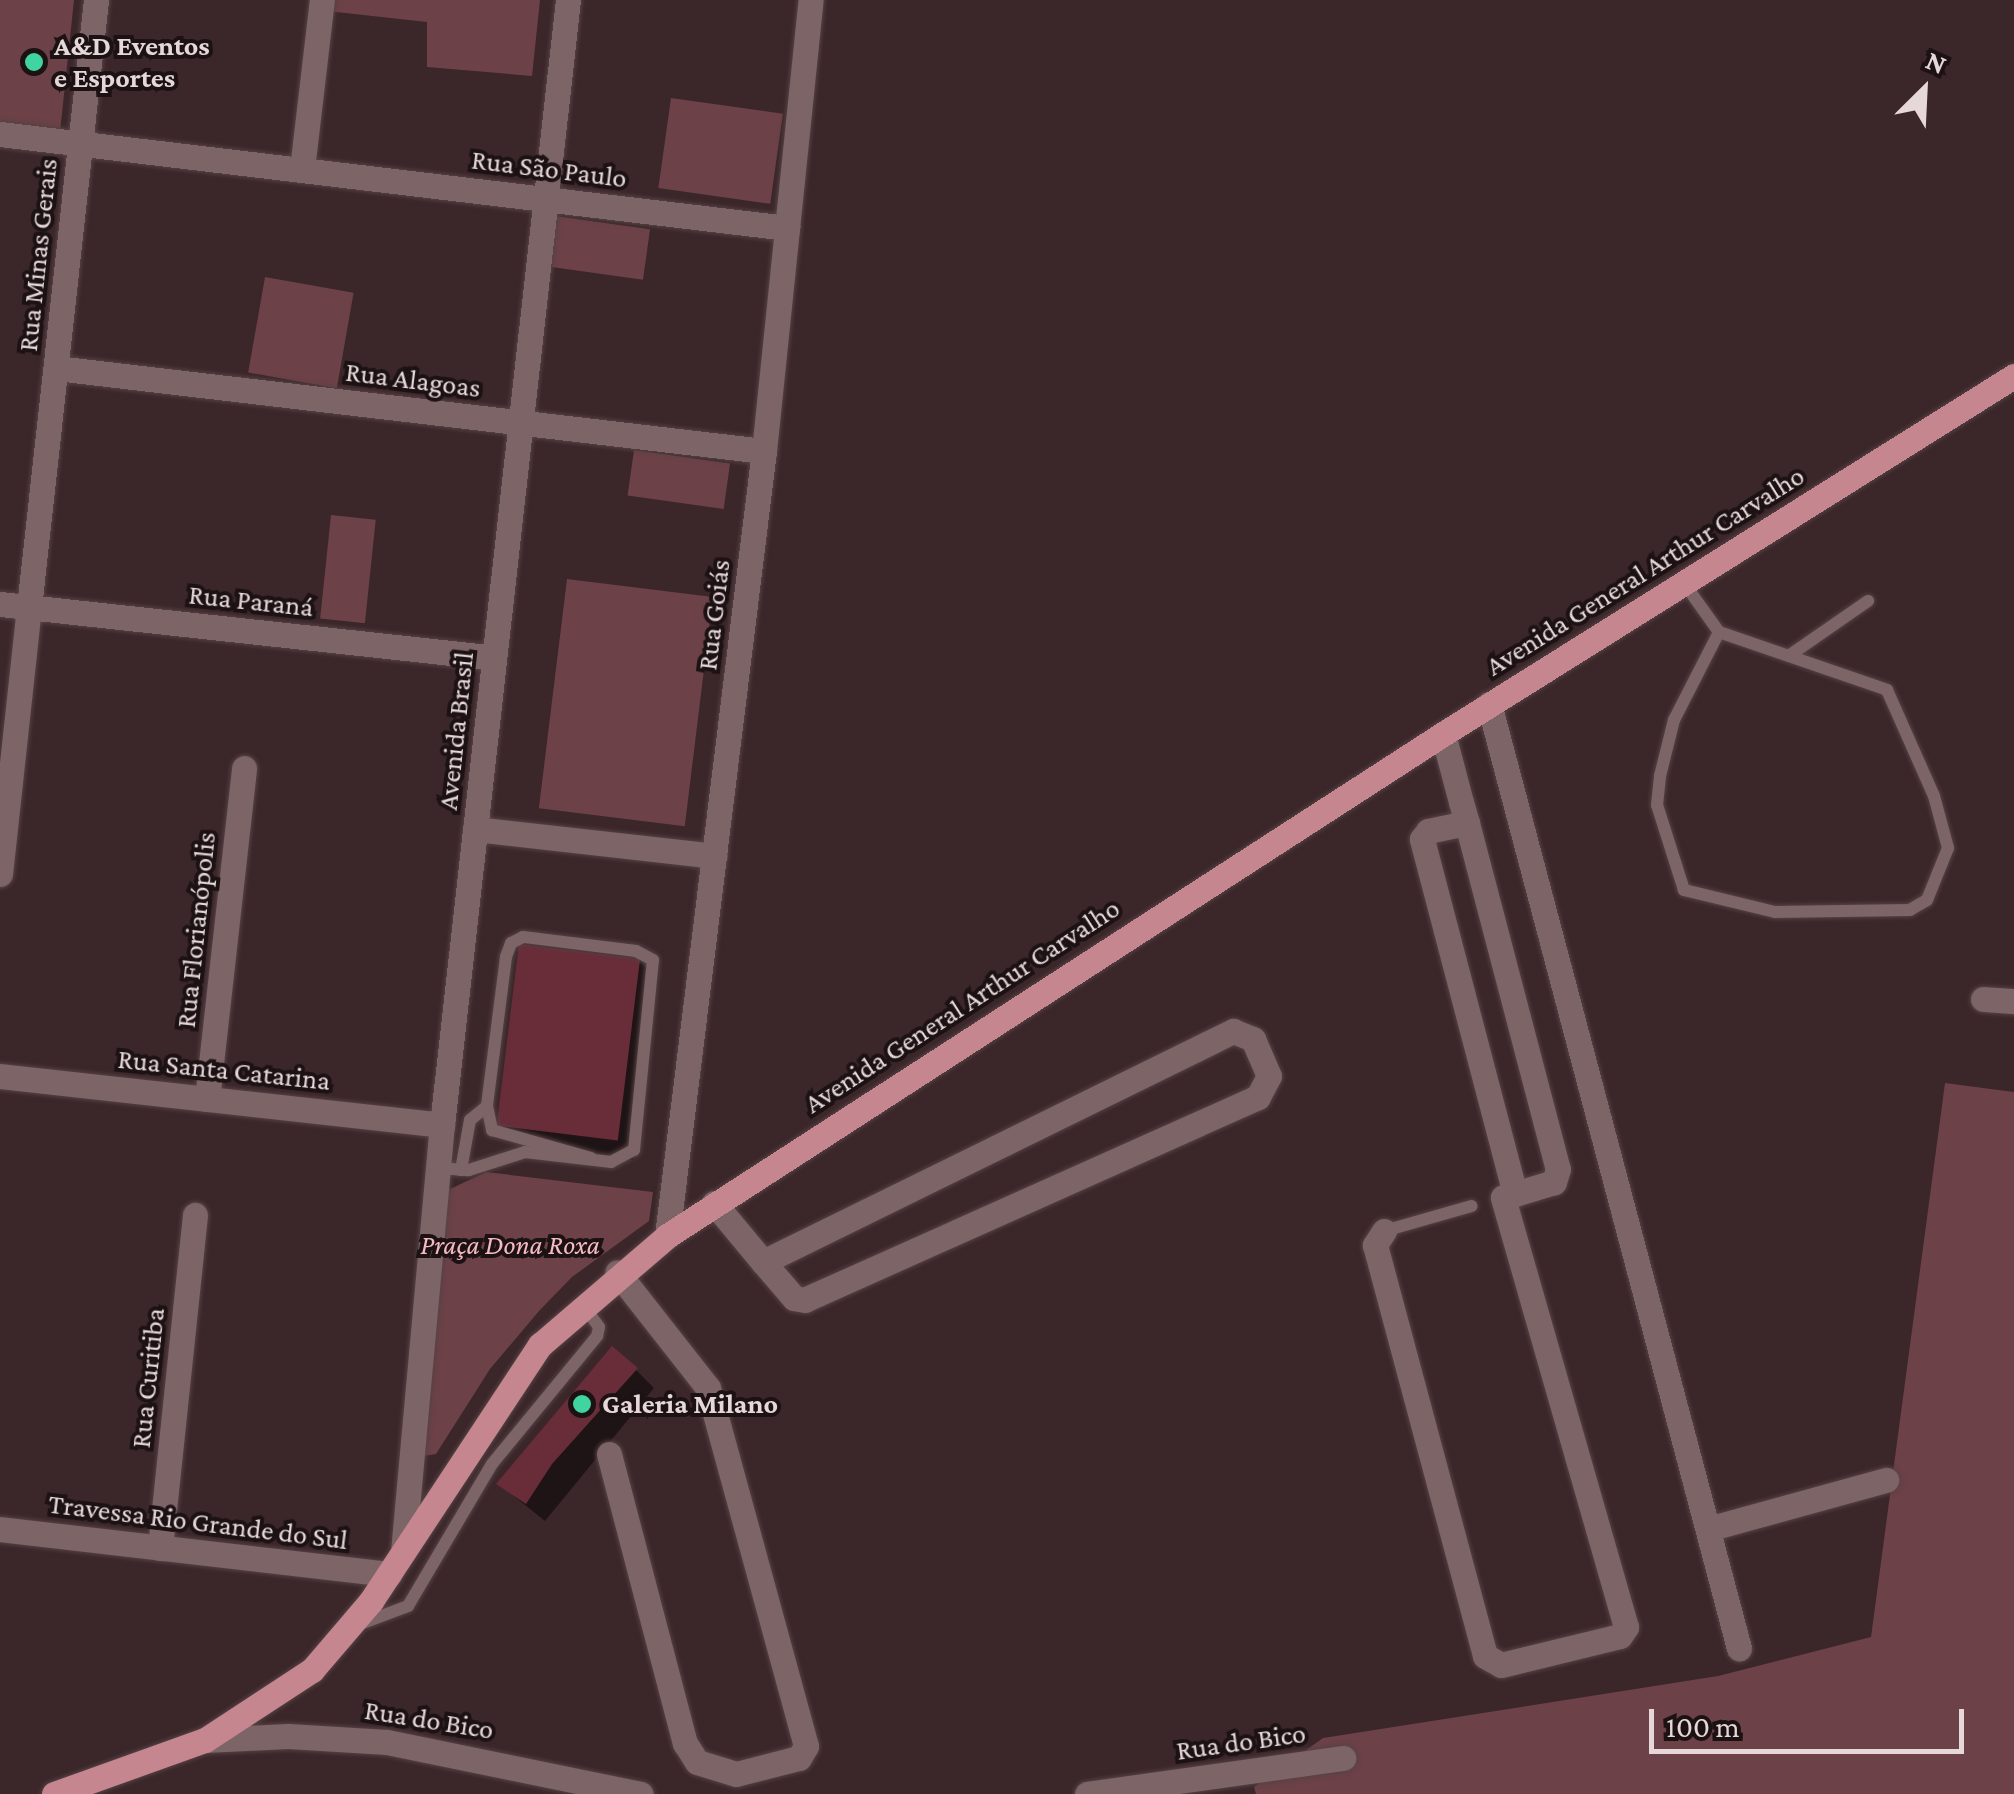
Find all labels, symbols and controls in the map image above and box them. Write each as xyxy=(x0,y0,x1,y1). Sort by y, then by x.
place label: A&D Eventos e Esportes xyxy=(54,29,210,95)
north arrow xyxy=(1874,40,1974,140)
text: N xyxy=(1921,44,1951,80)
marker: A&D Eventos e Esportes xyxy=(23,51,45,73)
street label: Rua São Paulo xyxy=(469,143,629,195)
street label: Rua Minas Gerais xyxy=(11,157,65,353)
street label: Rua Alagoas xyxy=(344,355,482,405)
street label: Avenida General Arthur Carvalho xyxy=(1479,459,1811,683)
street label: Rua Goiás xyxy=(691,558,737,672)
street label: Rua Paraná xyxy=(187,578,315,624)
street label: Avenida Brasil xyxy=(431,650,481,812)
street label: Rua Florianópolis xyxy=(169,830,223,1030)
street label: Avenida General Arthur Carvalho xyxy=(798,891,1126,1121)
street label: Rua Santa Catarina xyxy=(116,1042,332,1098)
park label: Praça Dona Roxa xyxy=(420,1228,600,1262)
street label: Rua Curitiba xyxy=(124,1306,172,1450)
place label: Galeria Milano xyxy=(602,1387,778,1421)
marker: Galeria Milano xyxy=(571,1393,593,1415)
street label: Travessa Rio Grande do Sul xyxy=(46,1487,350,1557)
scale bar xyxy=(1654,1689,1969,1751)
street label: Rua do Bico xyxy=(362,1693,496,1747)
text: 100 m xyxy=(1666,1710,1740,1743)
street label: Rua do Bico xyxy=(1174,1716,1308,1768)

